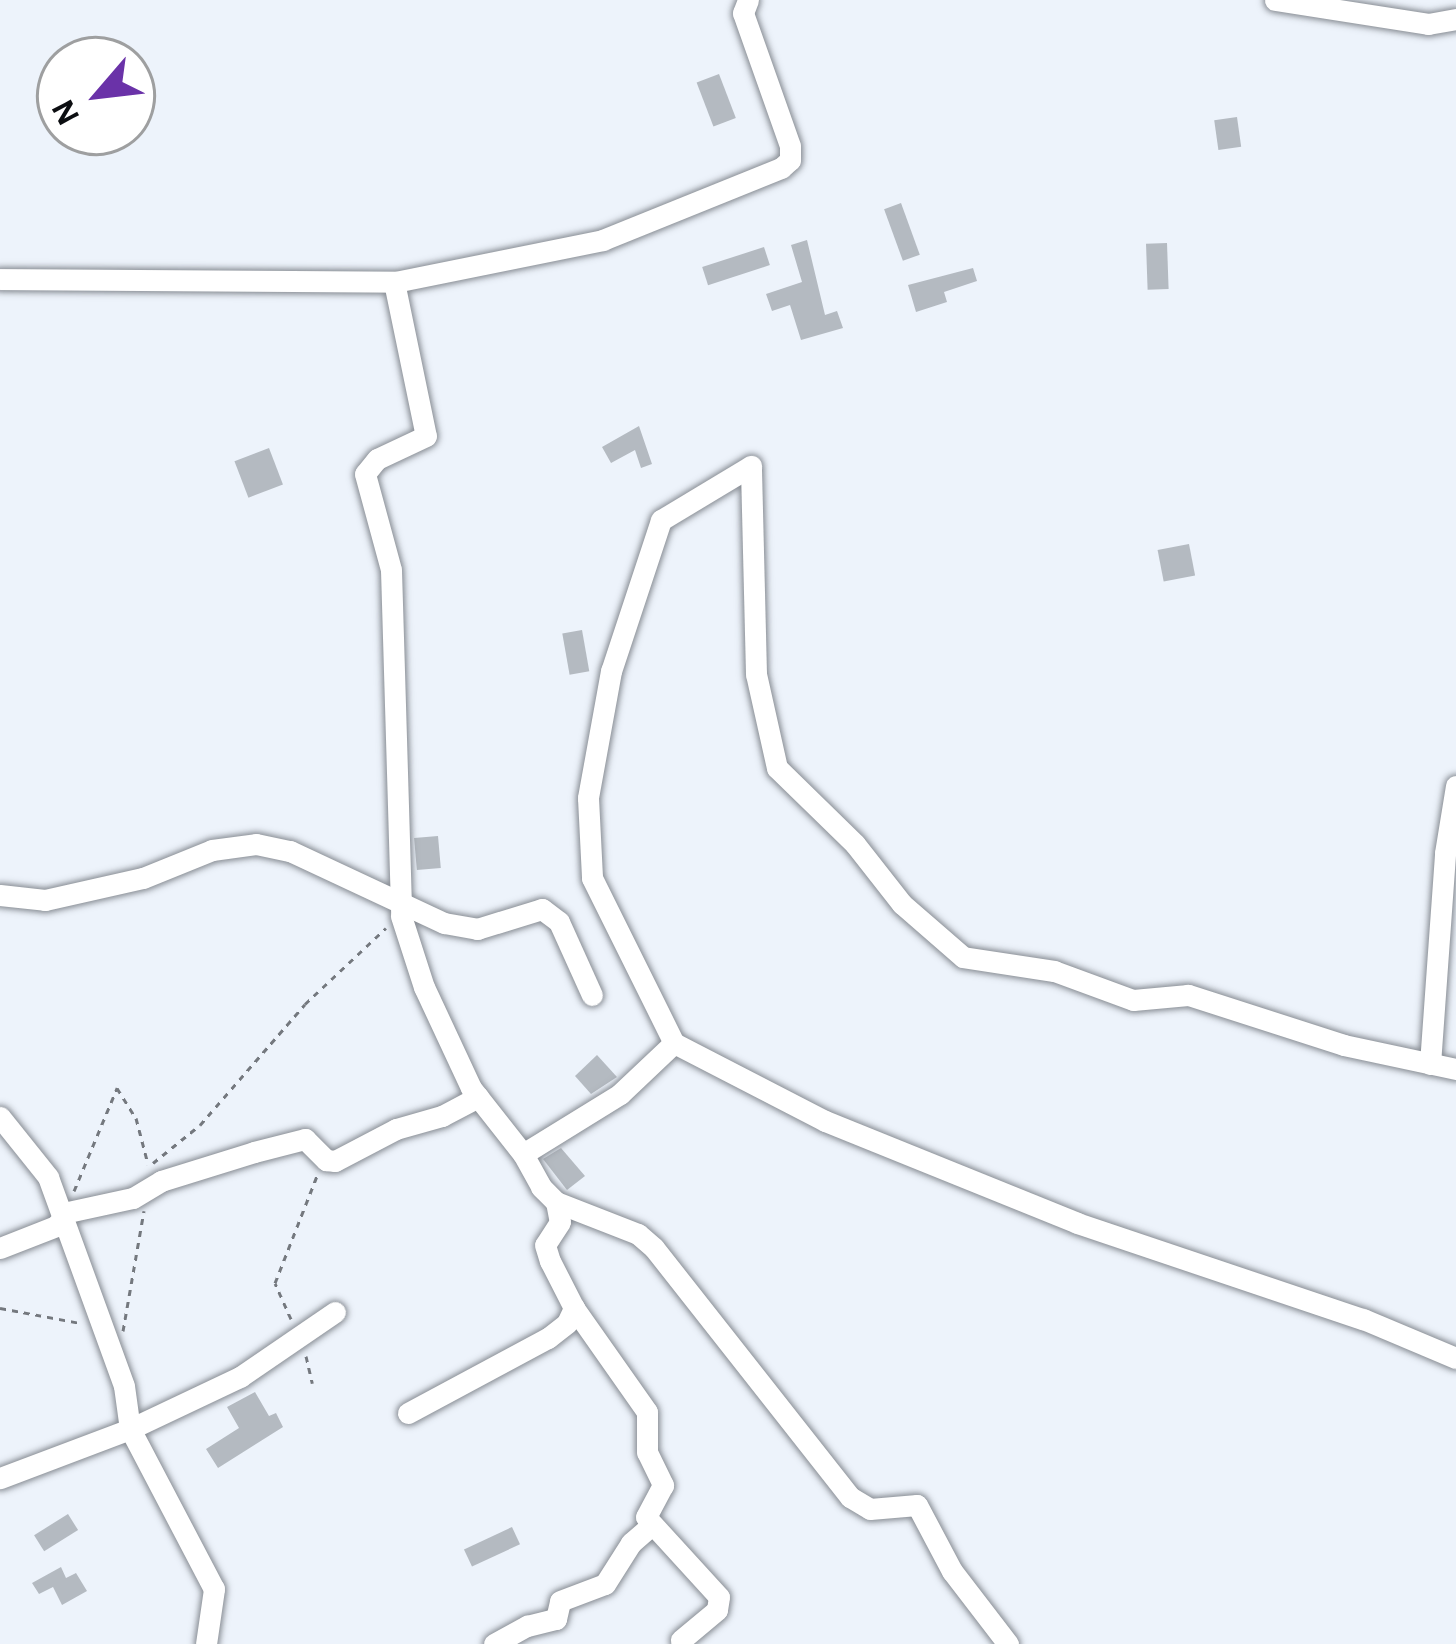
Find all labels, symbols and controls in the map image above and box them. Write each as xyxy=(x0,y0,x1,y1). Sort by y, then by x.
north arrow xyxy=(36,36,156,156)
text: N xyxy=(46,94,86,130)

